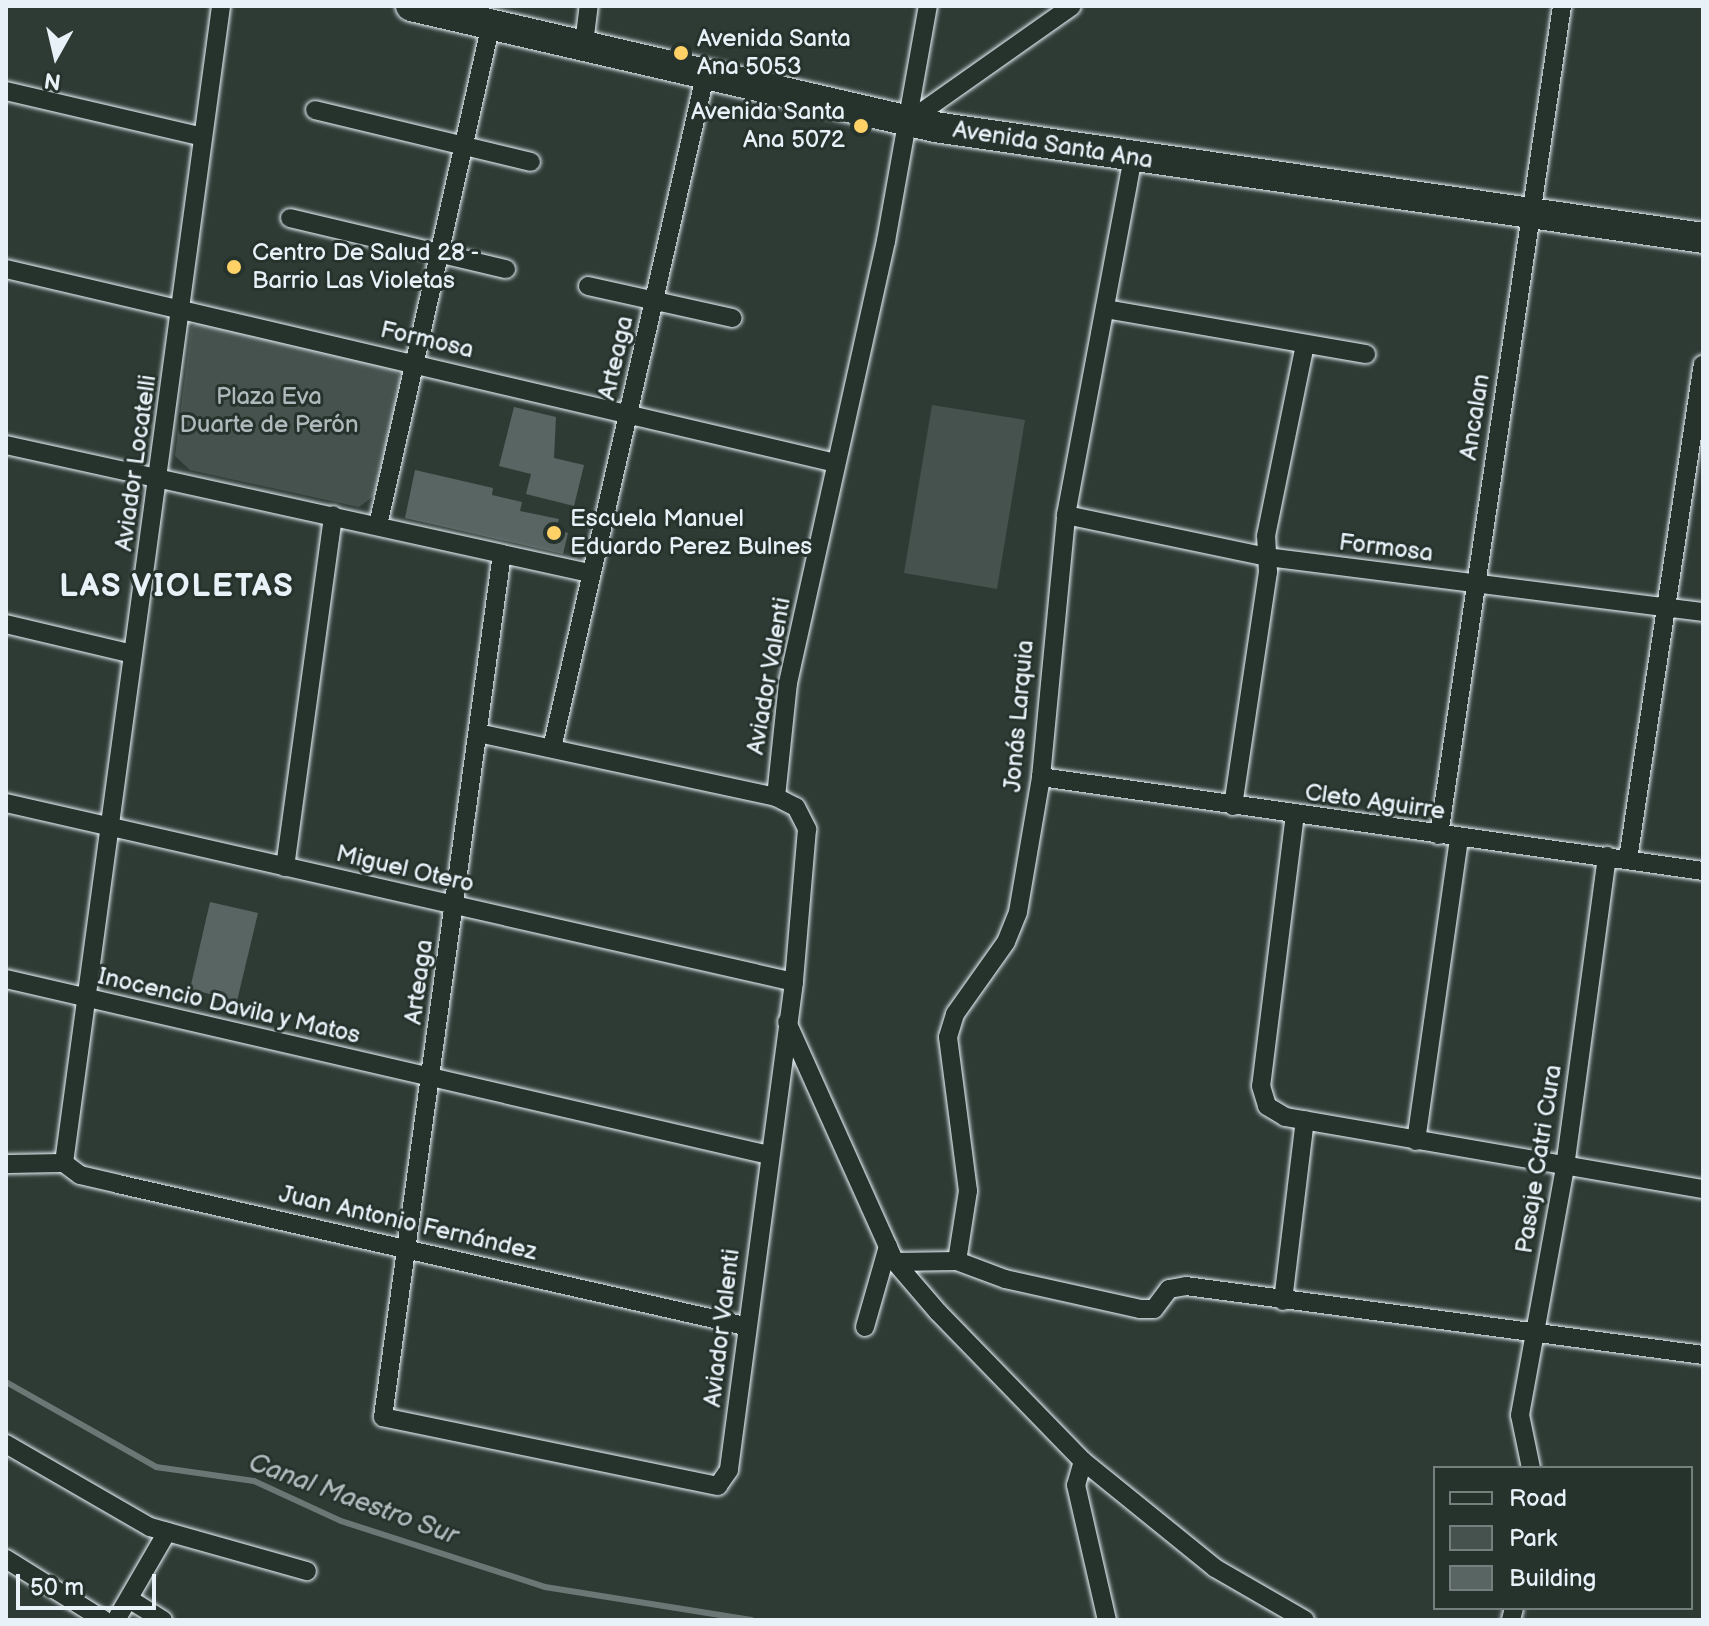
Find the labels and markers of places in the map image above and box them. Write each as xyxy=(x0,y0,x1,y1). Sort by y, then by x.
place label: Avenida Santa Ana 5053 xyxy=(697,25,851,81)
marker: Avenida Santa Ana 5053 xyxy=(672,44,690,62)
place label: Avenida Santa Ana 5072 xyxy=(691,98,845,154)
marker: Avenida Santa Ana 5072 xyxy=(852,117,870,135)
place label: Centro De Salud 28 - Barrio Las Violetas xyxy=(252,239,481,295)
marker: Centro De Salud 28 - Barrio Las Violetas xyxy=(223,256,245,278)
place label: Escuela Manuel Eduardo Perez Bulnes xyxy=(570,505,812,561)
marker: Escuela Manuel Eduardo Perez Bulnes xyxy=(545,524,563,542)

